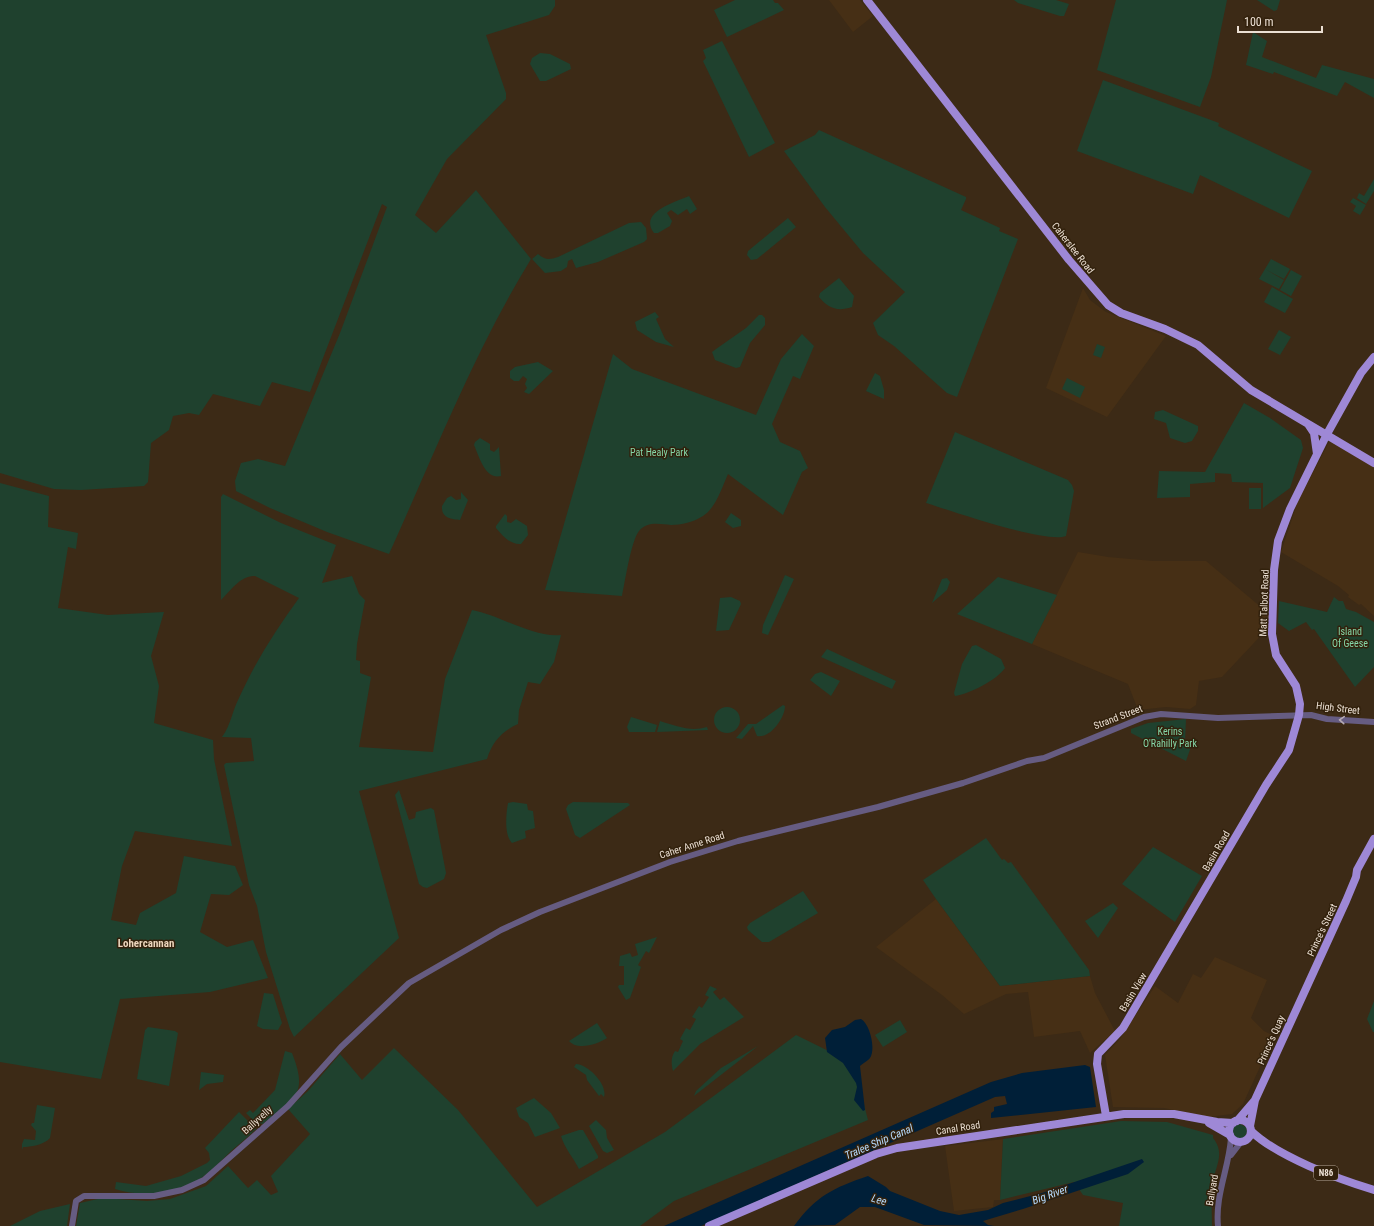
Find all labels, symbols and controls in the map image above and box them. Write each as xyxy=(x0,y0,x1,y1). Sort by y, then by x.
scale bar xyxy=(1238,8,1322,34)
text: 100 m xyxy=(1244,15,1274,29)
street label: Caherslee Road xyxy=(1050,220,1096,276)
park label: Pat Healy Park xyxy=(630,447,688,458)
street label: Matt Talbot Road xyxy=(1257,569,1271,637)
park label: Island Of Geese xyxy=(1332,626,1368,649)
street label: High Street xyxy=(1316,700,1361,716)
street label: Strand Street xyxy=(1092,703,1144,731)
one-way arrow xyxy=(1339,715,1345,724)
park label: Kerins O'Rahilly Park xyxy=(1143,726,1197,749)
street label: Caher Anne Road xyxy=(658,829,726,861)
street label: Basin Road xyxy=(1200,829,1232,873)
street label: Prince's Street xyxy=(1305,902,1339,958)
district label: Lohercannan xyxy=(118,937,174,950)
street label: Basin View xyxy=(1117,970,1149,1013)
street label: Prince's Quay xyxy=(1255,1014,1287,1066)
street label: Ballyvelly xyxy=(240,1104,274,1136)
street label: Canal Road xyxy=(935,1119,981,1137)
water label: Tralee Ship Canal xyxy=(843,1122,916,1162)
road number: N86 xyxy=(1314,1166,1338,1180)
street label: Ballyard xyxy=(1204,1173,1220,1207)
water label: Big River xyxy=(1030,1182,1070,1207)
water label: Lee xyxy=(870,1192,888,1208)

